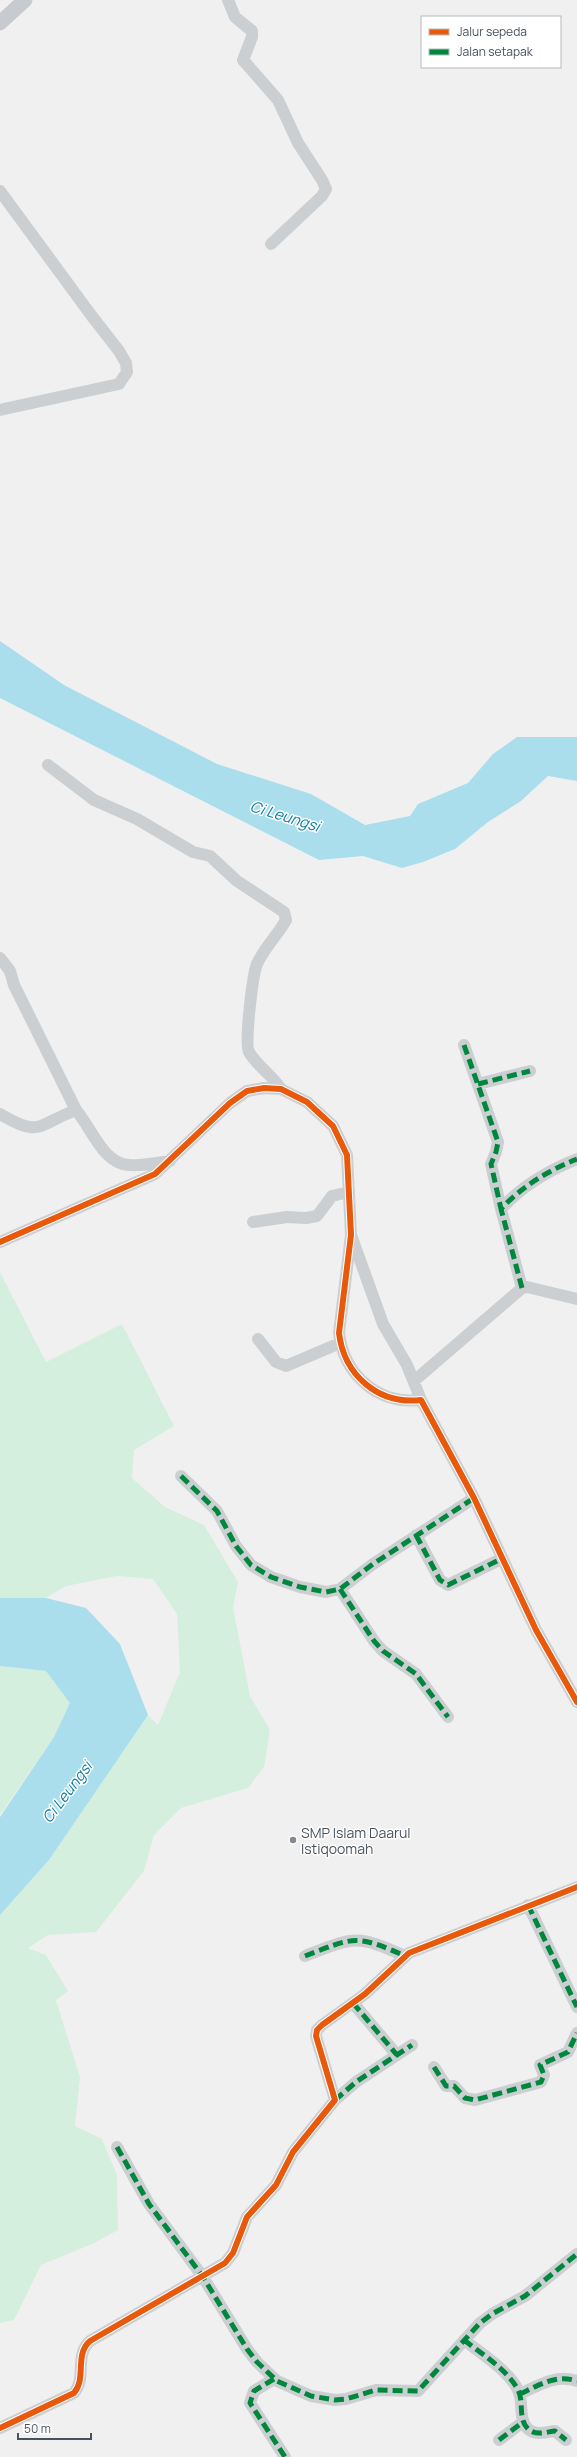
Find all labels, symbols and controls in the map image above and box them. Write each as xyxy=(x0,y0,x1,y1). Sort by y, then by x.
legend xyxy=(421,16,561,68)
text: Jalur sepeda xyxy=(457,23,527,40)
text: Jalan setapak xyxy=(457,43,534,60)
water label: Ci Leungsi xyxy=(248,795,325,837)
water label: Ci Leungsi xyxy=(37,1755,98,1827)
place label: SMP Islam Daarul Istiqoomah xyxy=(301,1823,411,1858)
marker: SMP Islam Daarul Istiqoomah xyxy=(288,1835,298,1845)
scale bar xyxy=(18,2415,91,2441)
text: 50 m xyxy=(24,2420,51,2437)

